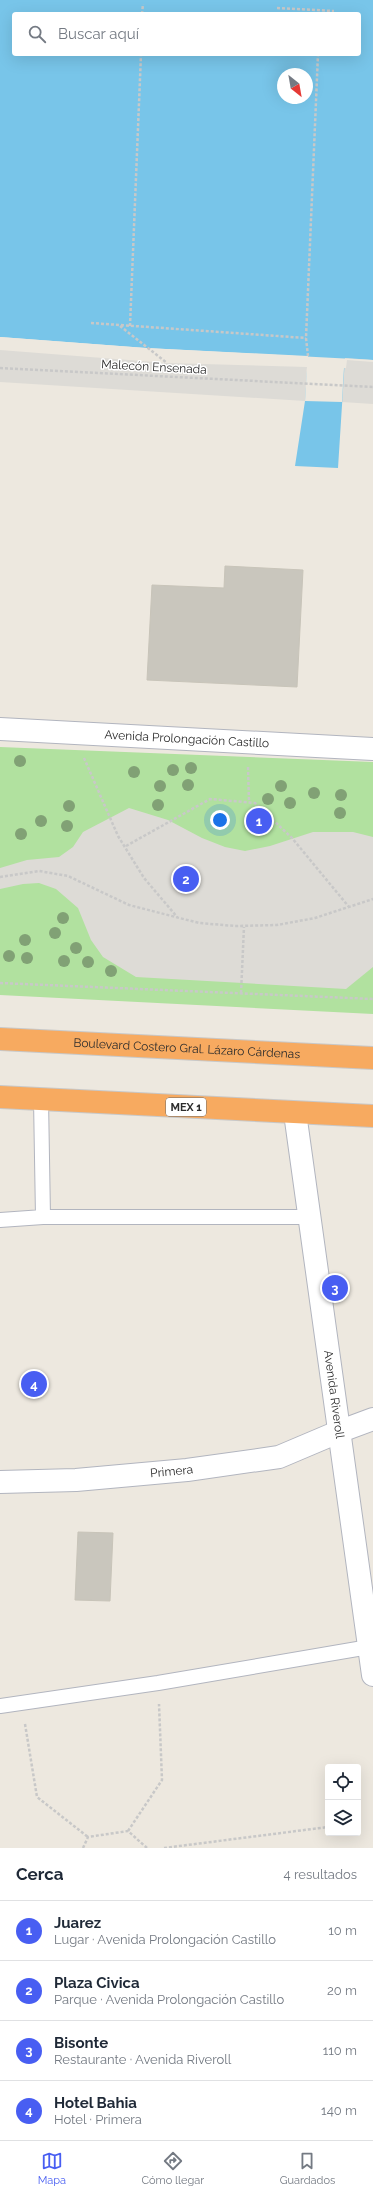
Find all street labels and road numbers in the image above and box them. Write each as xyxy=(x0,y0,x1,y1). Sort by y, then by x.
street label: Malecón Ensenada xyxy=(101,357,207,377)
street label: Avenida Prolongación Castillo xyxy=(104,728,269,750)
street label: Boulevard Costero Gral. Lázaro Cárdenas xyxy=(73,1036,301,1061)
road number: MEX 1 xyxy=(166,1098,206,1116)
street label: Avenida Riveroll xyxy=(321,1349,347,1440)
street label: Primera xyxy=(149,1462,194,1480)

